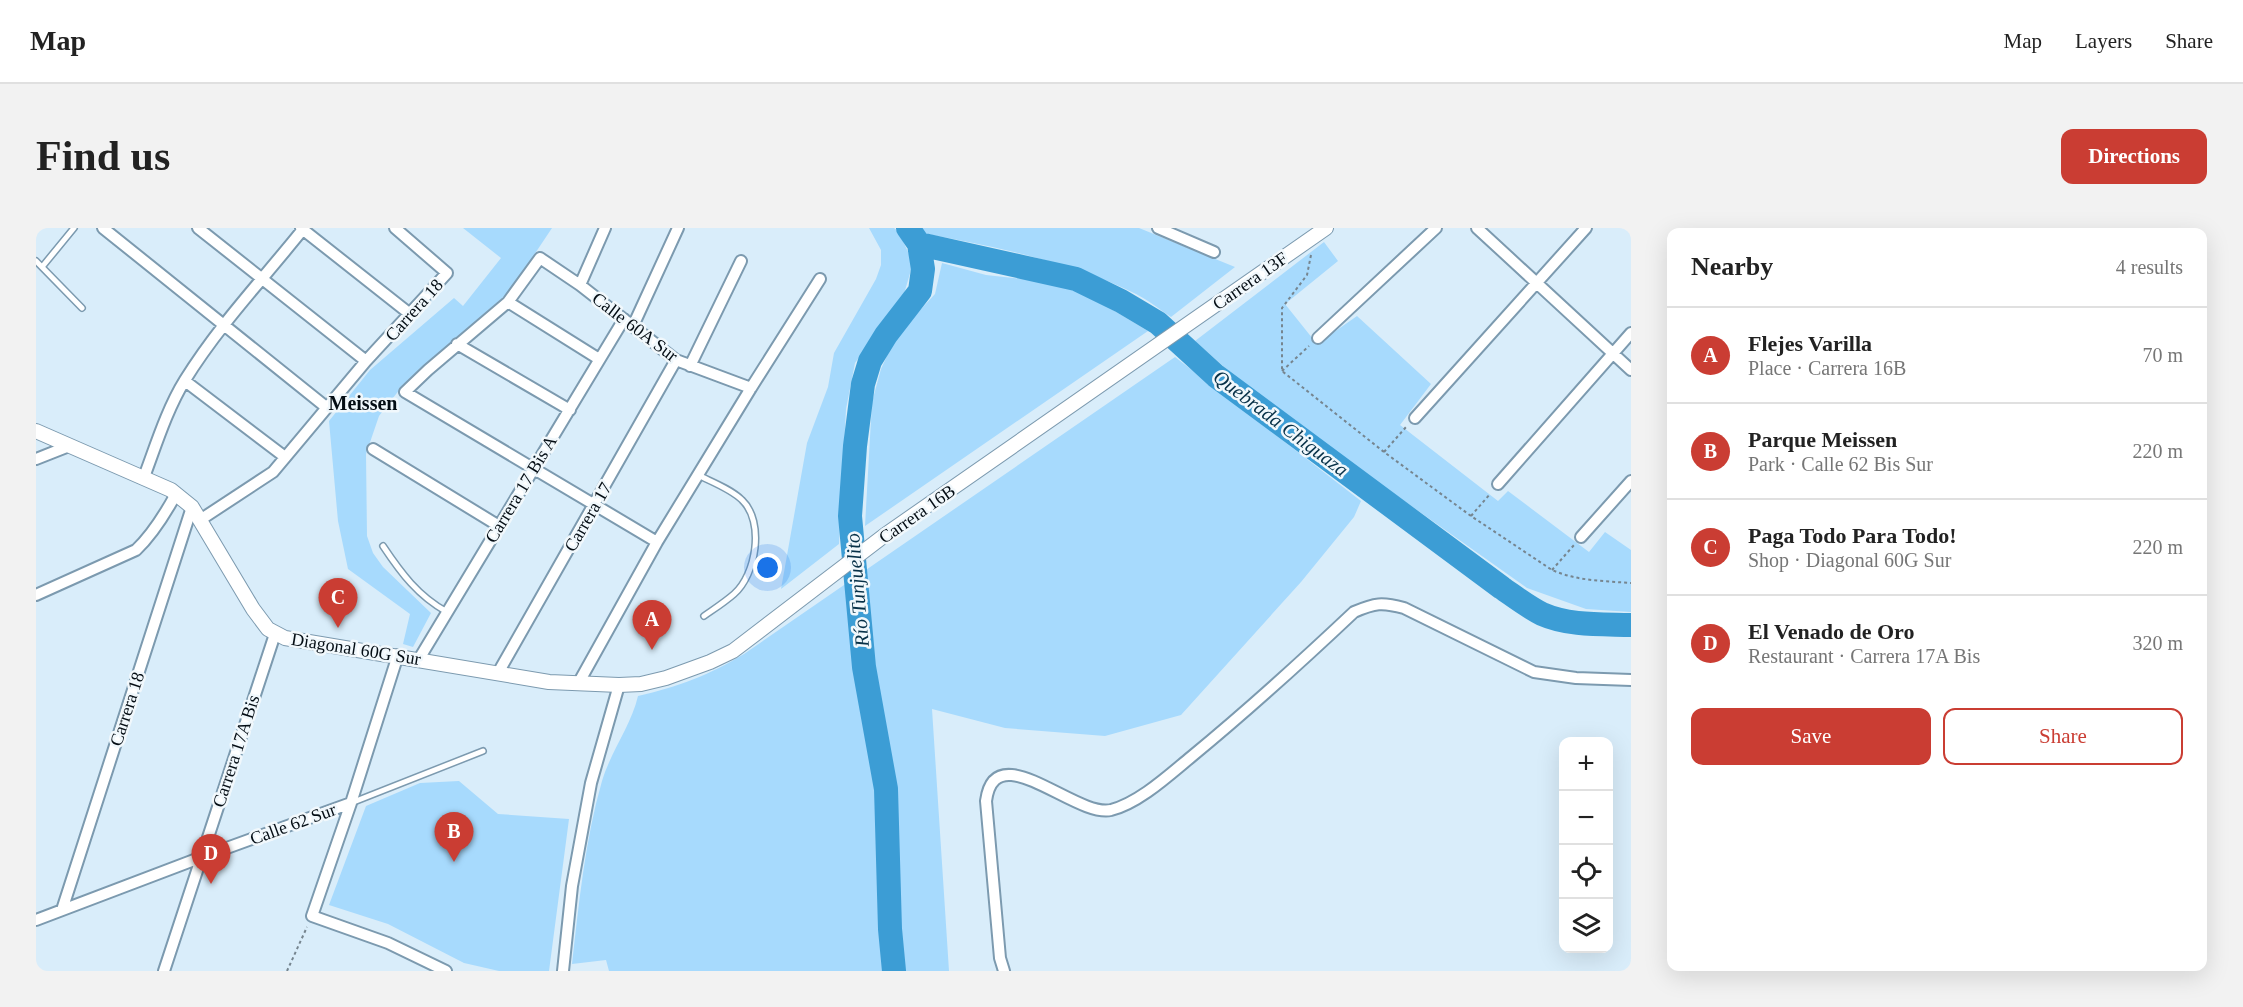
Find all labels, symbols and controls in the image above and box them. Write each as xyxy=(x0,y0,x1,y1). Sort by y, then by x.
text: Map xyxy=(30,25,86,56)
text: Map xyxy=(2004,29,2042,53)
text: Layers xyxy=(2075,29,2132,53)
text: Share xyxy=(2165,29,2213,53)
button: Directions xyxy=(2061,129,2207,184)
text: Find us xyxy=(36,133,170,179)
street label: Carrera 13F xyxy=(1209,248,1291,314)
text: Nearby xyxy=(1691,252,1773,281)
text: 4 results xyxy=(2116,256,2183,278)
street label: Carrera 18 xyxy=(381,275,447,345)
street label: Calle 60A Sur xyxy=(588,288,682,366)
text: Flejes Varilla xyxy=(1748,331,1872,356)
text: A xyxy=(1703,344,1718,366)
text: 70 m xyxy=(2142,344,2183,366)
text: Place · Carrera 16B xyxy=(1748,357,1906,379)
water label: Quebrada Chiguaza xyxy=(1209,365,1353,482)
district label: Meissen xyxy=(329,392,397,414)
text: Parque Meissen xyxy=(1748,427,1897,452)
street label: Carrera 17 Bis A xyxy=(481,432,561,546)
text: B xyxy=(1704,440,1717,462)
text: 220 m xyxy=(2132,440,2183,462)
text: Park · Calle 62 Bis Sur xyxy=(1748,453,1933,475)
street label: Carrera 17 xyxy=(560,479,616,555)
street label: Carrera 16B xyxy=(875,480,959,548)
text: Paga Todo Para Todo! xyxy=(1748,523,1956,548)
water label: Río Tunjuelito xyxy=(841,532,874,649)
text: C xyxy=(1703,536,1718,558)
text: 220 m xyxy=(2132,536,2183,558)
text: Shop · Diagonal 60G Sur xyxy=(1748,549,1951,571)
your location xyxy=(753,553,782,582)
pin: C xyxy=(318,578,358,628)
pin: A xyxy=(632,600,672,650)
text: El Venado de Oro xyxy=(1748,619,1914,644)
street label: Diagonal 60G Sur xyxy=(290,629,422,669)
text: D xyxy=(1703,632,1718,654)
text: 320 m xyxy=(2132,632,2183,654)
text: Restaurant · Carrera 17A Bis xyxy=(1748,645,1980,667)
street label: Carrera 18 xyxy=(106,670,148,748)
street label: Carrera 17A Bis xyxy=(208,692,264,810)
button: Save xyxy=(1691,708,1931,765)
button: Share xyxy=(1943,708,2183,765)
map controls xyxy=(1559,737,1613,953)
button: + xyxy=(1559,737,1613,791)
button: − xyxy=(1559,791,1613,845)
street label: Calle 62 Sur xyxy=(247,799,339,849)
pin: B xyxy=(434,812,474,862)
pin: D xyxy=(192,834,231,884)
button: locate xyxy=(1559,845,1613,899)
button: layers xyxy=(1559,899,1613,953)

